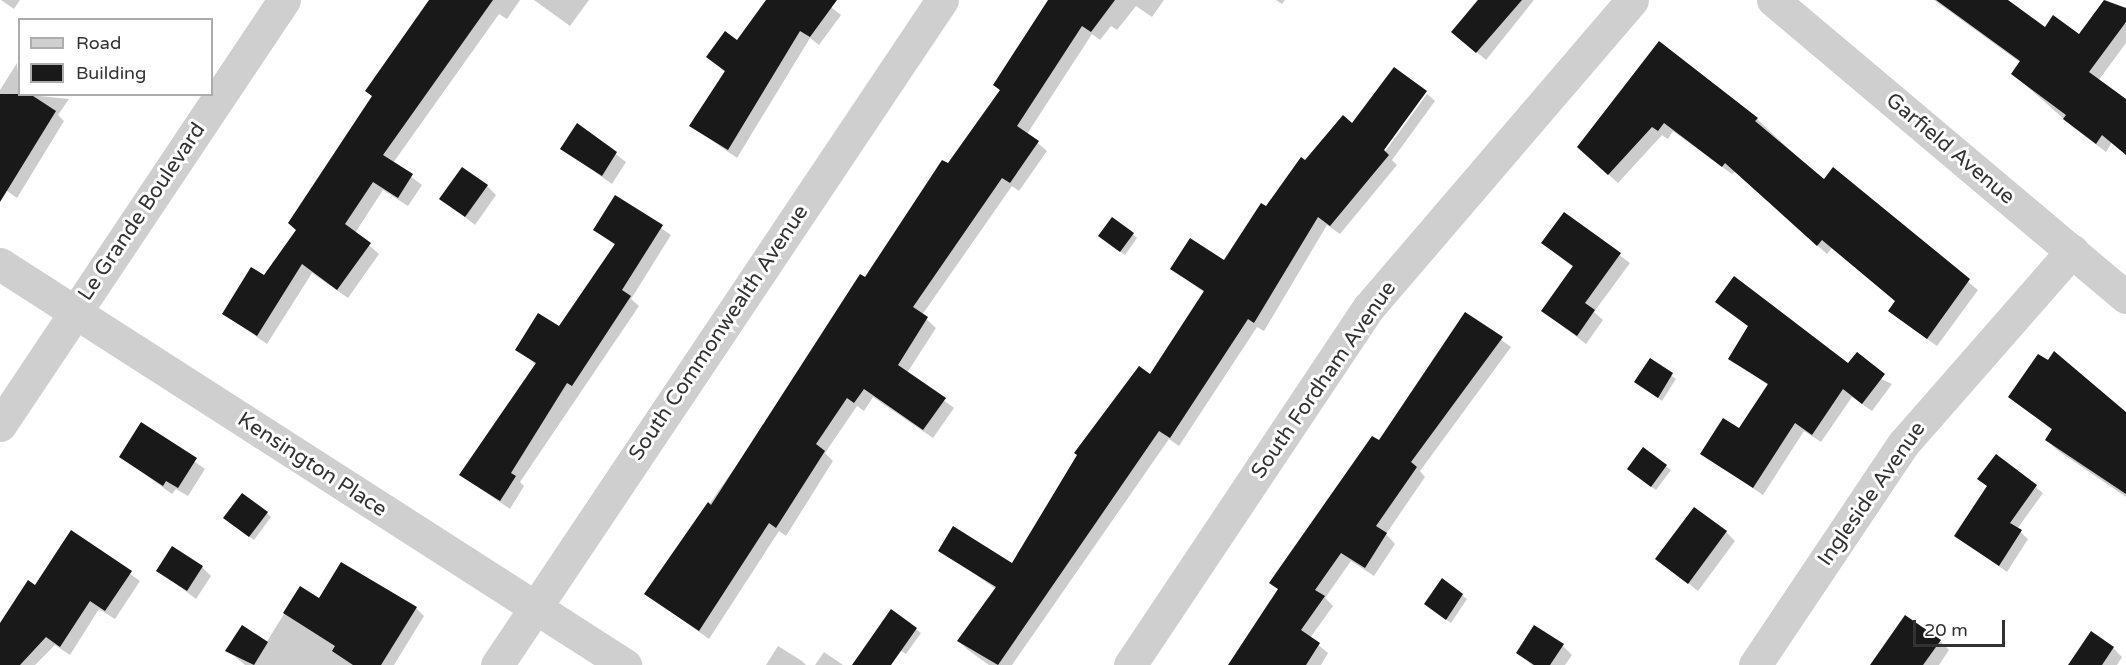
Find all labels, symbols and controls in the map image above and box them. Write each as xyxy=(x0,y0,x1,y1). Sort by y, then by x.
legend xyxy=(18,18,213,96)
text: Road xyxy=(76,32,121,54)
text: Building xyxy=(76,62,146,84)
street label: Garfield Avenue xyxy=(1881,88,2019,210)
street label: Le Grande Boulevard xyxy=(73,118,211,306)
street label: South Commonwealth Avenue xyxy=(624,201,814,465)
street label: South Fordham Avenue xyxy=(1246,277,1402,483)
street label: Kensington Place xyxy=(233,407,391,523)
street label: Ingleside Avenue xyxy=(1813,417,1931,571)
scale bar xyxy=(1916,608,2008,646)
text: 20 m xyxy=(1924,619,1968,641)

